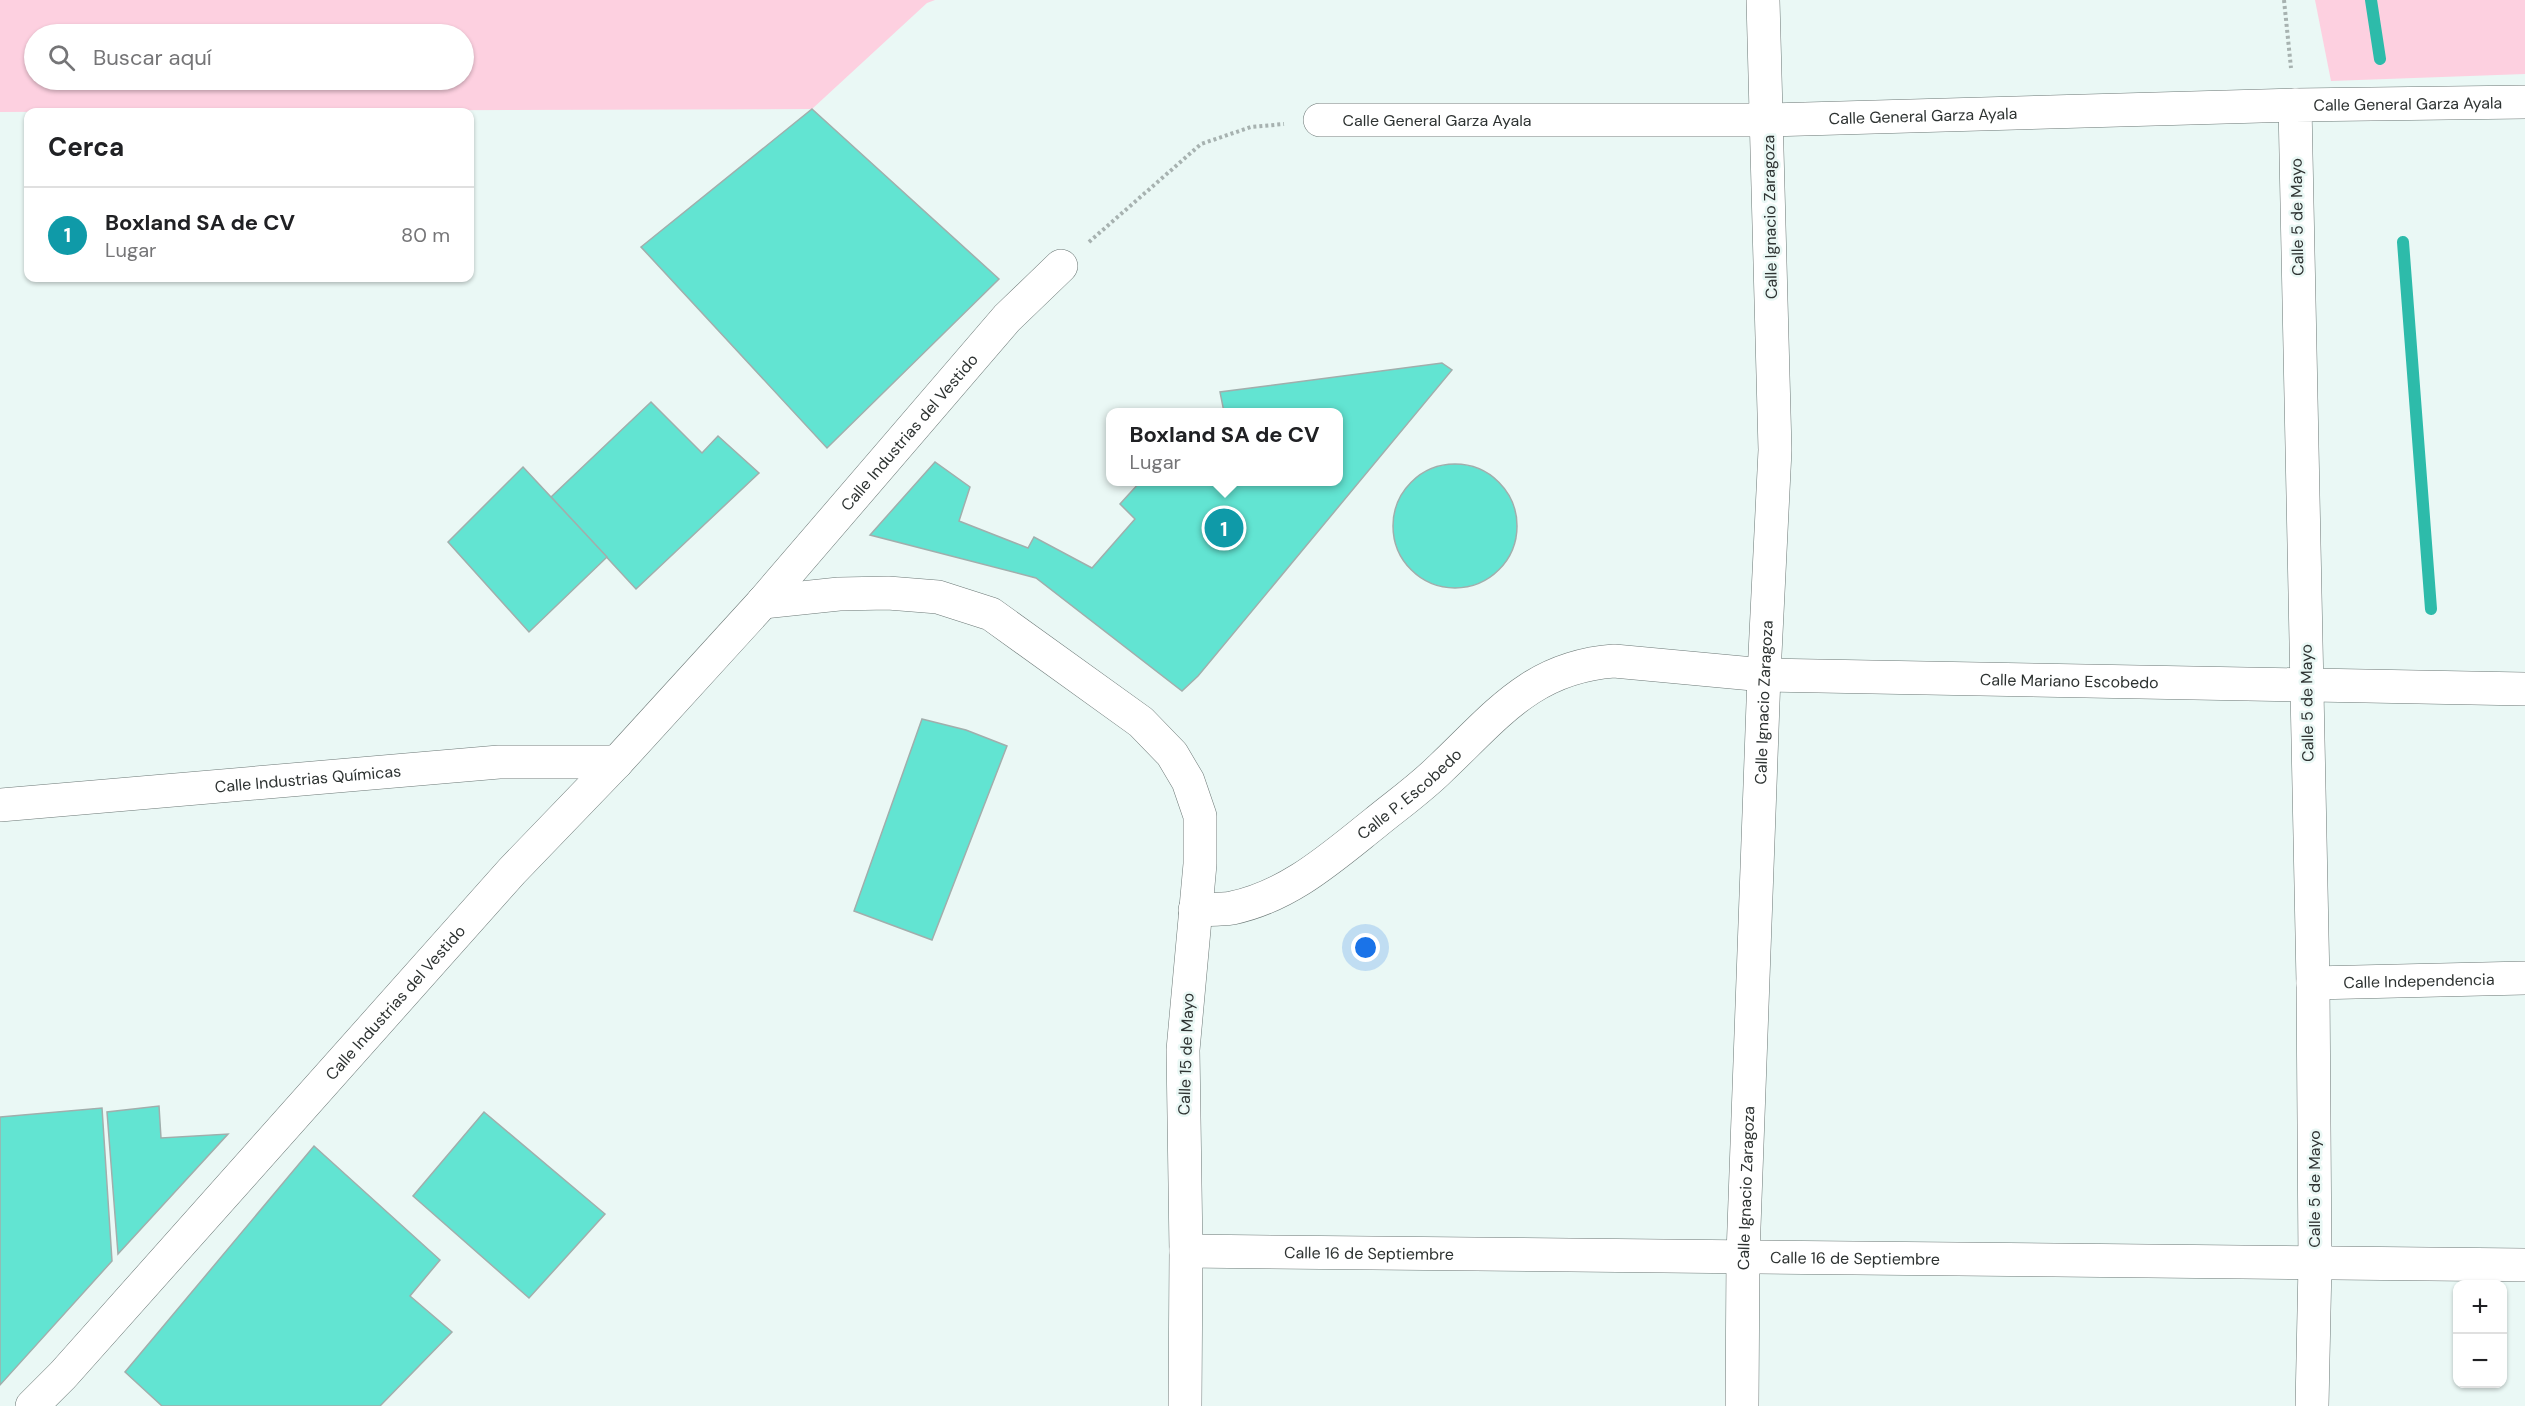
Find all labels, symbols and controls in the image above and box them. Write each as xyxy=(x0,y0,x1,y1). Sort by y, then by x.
search box xyxy=(24,24,474,90)
icon: search xyxy=(45,41,78,74)
text: Buscar aquí xyxy=(93,43,212,72)
street label: Calle General Garza Ayala xyxy=(2313,92,2502,115)
street label: Calle General Garza Ayala xyxy=(1828,102,2018,129)
street label: Calle General Garza Ayala xyxy=(1343,110,1531,131)
text: Cerca xyxy=(48,130,124,164)
street label: Calle Ignacio Zaragoza xyxy=(1758,135,1782,299)
street label: Calle 5 de Mayo xyxy=(2285,158,2309,276)
text: Boxland SA de CV xyxy=(105,208,295,237)
text: 1 xyxy=(64,222,71,248)
text: 80 m xyxy=(401,222,450,248)
text: Lugar xyxy=(105,237,156,263)
street label: Calle Industrias del Vestido xyxy=(836,349,982,515)
popup xyxy=(1106,408,1343,486)
text: Boxland SA de CV xyxy=(1129,420,1320,449)
text: Lugar xyxy=(1129,449,1181,475)
pin: 1 xyxy=(1204,506,1244,550)
street label: Calle Ignacio Zaragoza xyxy=(1750,620,1777,785)
street label: Calle 5 de Mayo xyxy=(2295,644,2319,762)
street label: Calle Mariano Escobedo xyxy=(1980,668,2159,693)
street label: Calle P. Escobedo xyxy=(1352,743,1466,844)
street label: Calle Industrias Químicas xyxy=(214,760,402,797)
street label: Calle Industrias del Vestido xyxy=(320,920,470,1084)
your location xyxy=(1351,933,1380,962)
street label: Calle Independencia xyxy=(2343,968,2495,993)
street label: Calle 15 de Mayo xyxy=(1173,992,1199,1116)
street label: Calle Ignacio Zaragoza xyxy=(1732,1106,1759,1270)
street label: Calle 5 de Mayo xyxy=(2304,1130,2325,1248)
street label: Calle 16 de Septiembre xyxy=(1284,1242,1454,1264)
street label: Calle 16 de Septiembre xyxy=(1770,1247,1940,1269)
map controls xyxy=(2453,1280,2507,1388)
button: + xyxy=(2453,1280,2507,1334)
button: − xyxy=(2453,1334,2507,1388)

